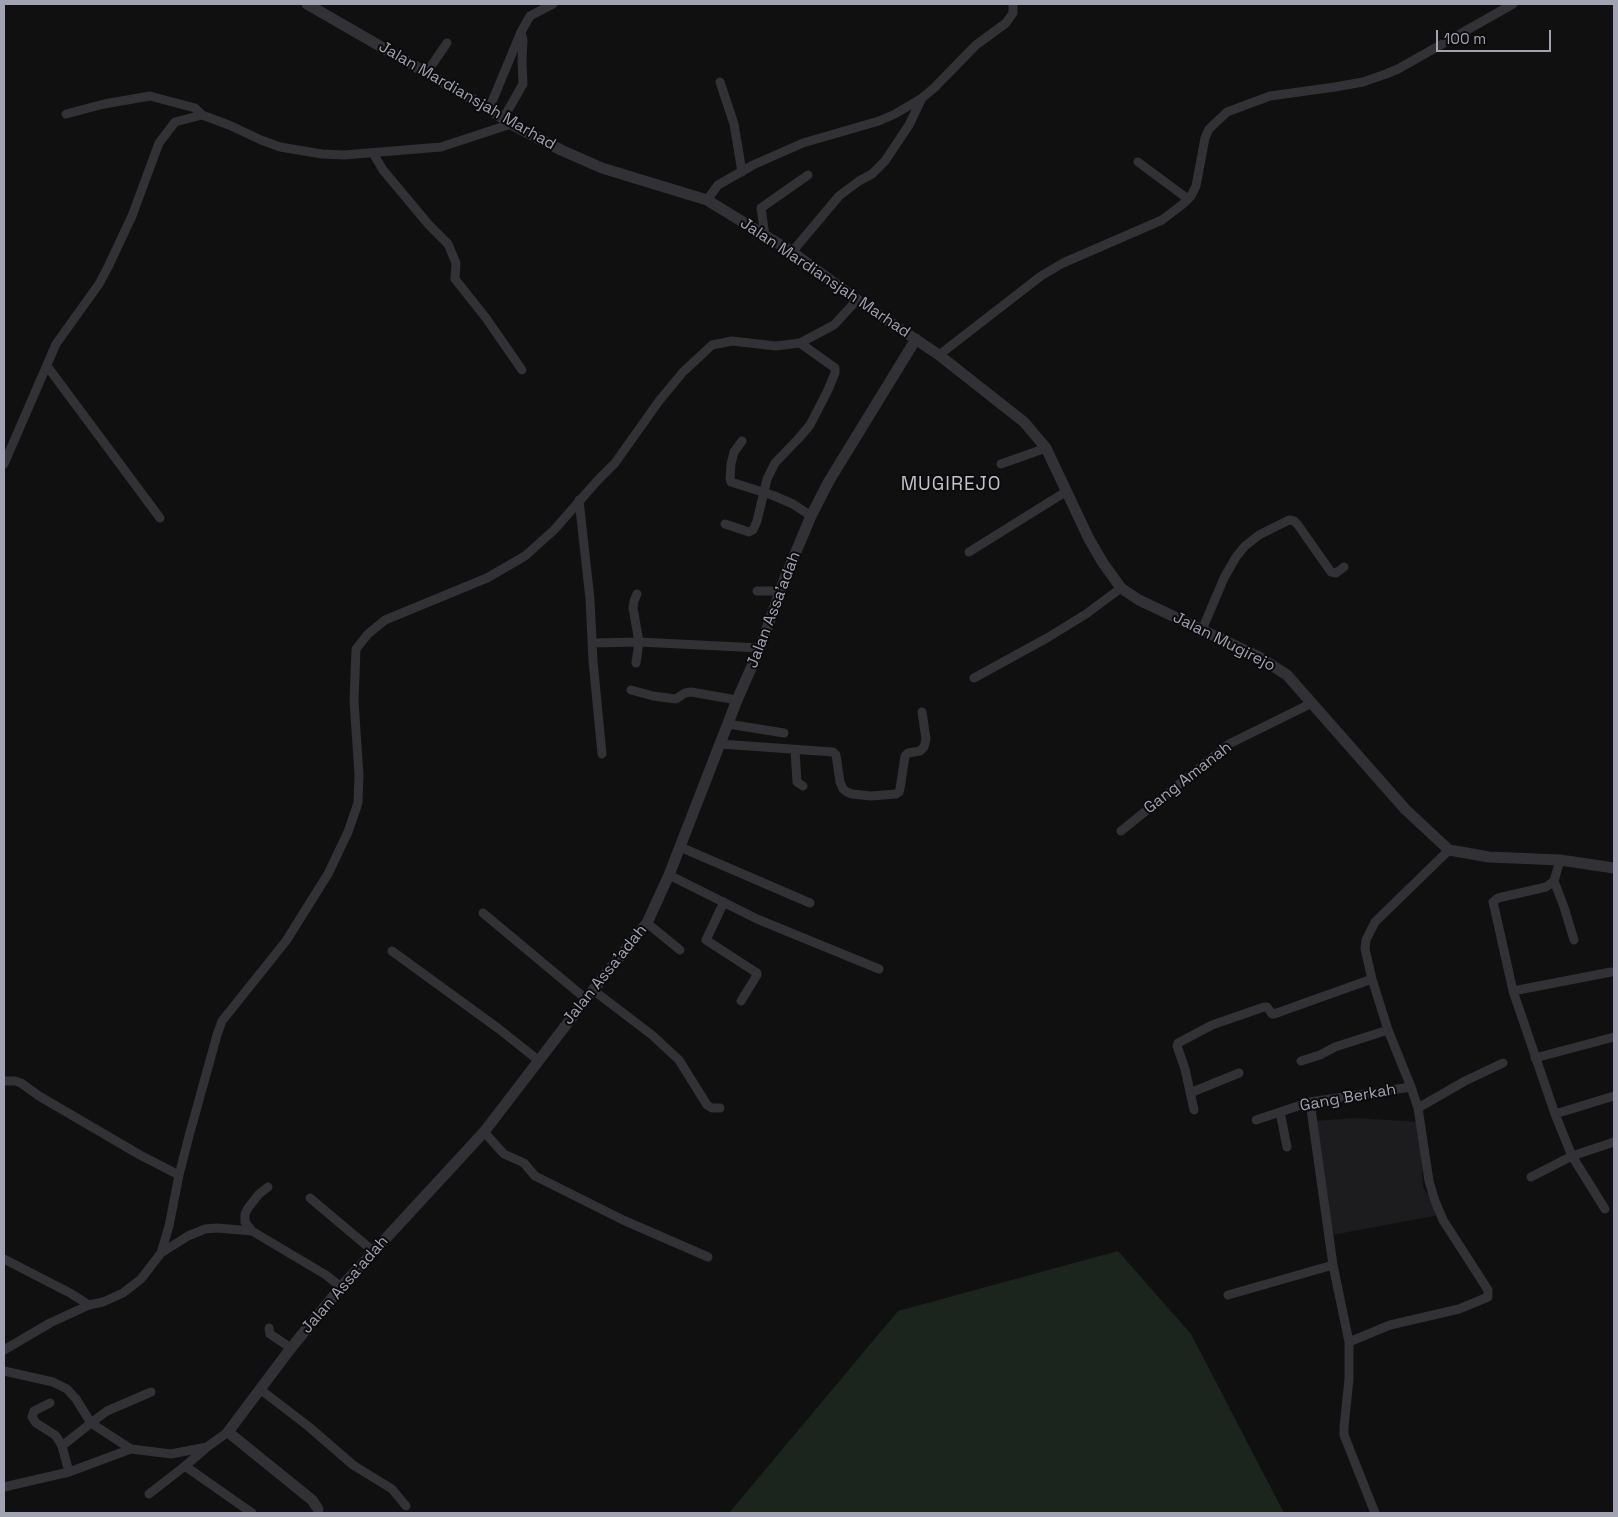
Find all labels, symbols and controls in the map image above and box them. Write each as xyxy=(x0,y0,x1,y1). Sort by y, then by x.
scale bar xyxy=(1438,20,1553,52)
text: 100 m xyxy=(1444,29,1486,48)
street label: Jalan Mardiansjah Marhad xyxy=(375,37,559,155)
street label: Jalan Mardiansjah Marhad xyxy=(736,214,914,342)
district label: MUGIREJO xyxy=(900,474,1002,496)
street label: Jalan Assa'adah xyxy=(743,549,805,671)
street label: Jalan Mugirejo xyxy=(1170,608,1278,676)
street label: Gang Amanah xyxy=(1140,738,1236,818)
street label: Jalan Assa'adah xyxy=(559,921,651,1029)
street label: Gang Berkah xyxy=(1298,1080,1398,1116)
street label: Jalan Assa'adah xyxy=(297,1232,393,1338)

